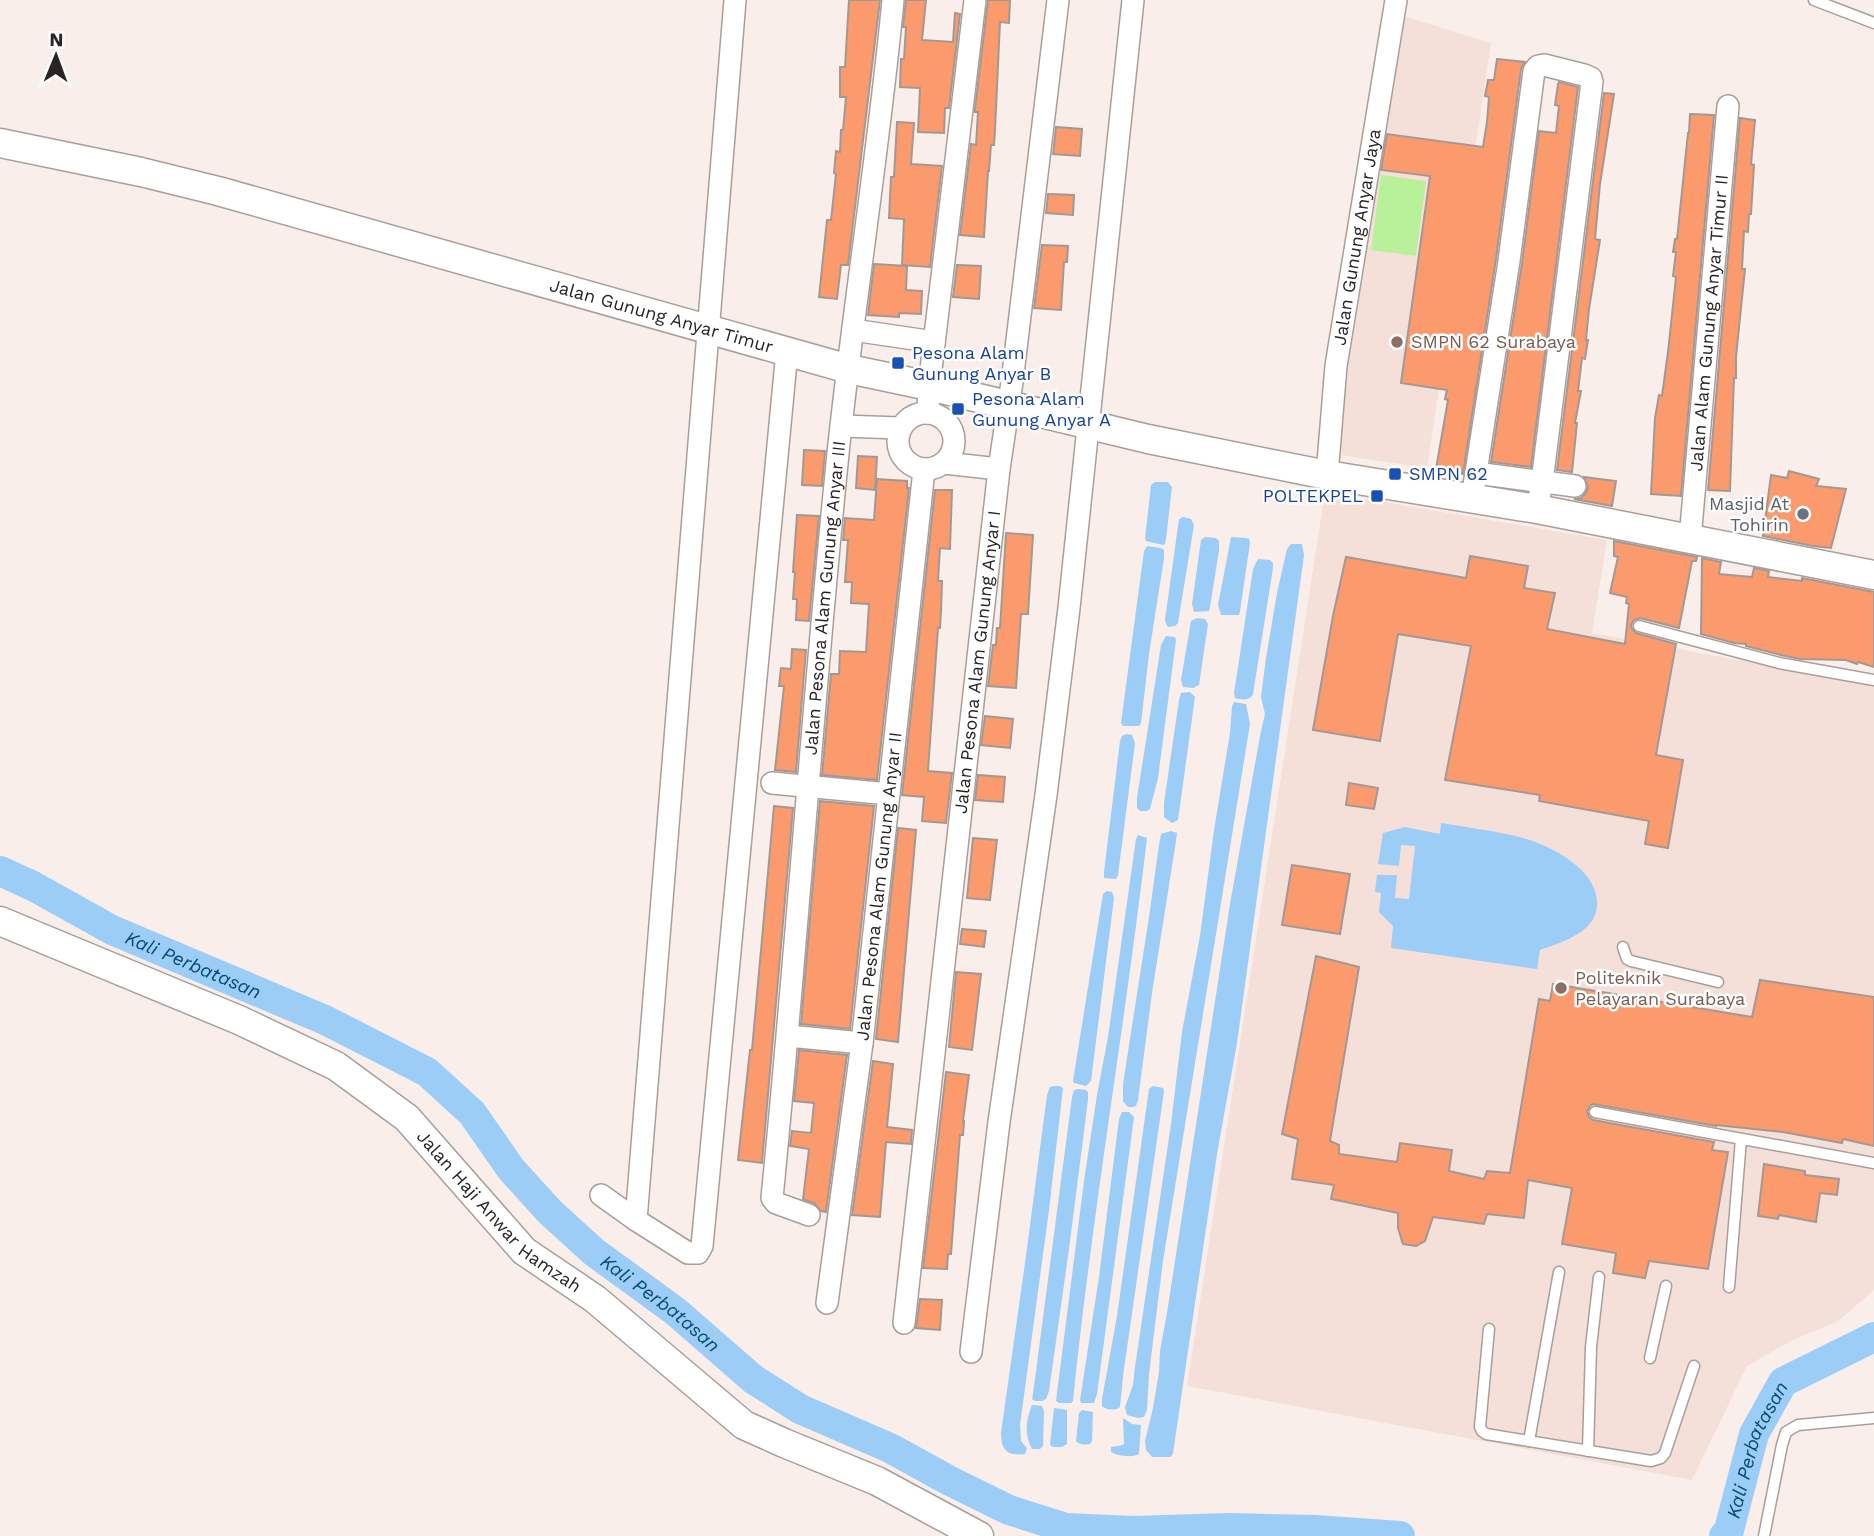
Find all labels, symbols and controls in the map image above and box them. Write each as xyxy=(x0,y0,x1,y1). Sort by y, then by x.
north arrow xyxy=(21,21,91,91)
text: N xyxy=(49,28,64,51)
street label: Jalan Gunung Anyar Jaya xyxy=(1329,127,1385,347)
street label: Jalan Alam Gunung Anyar Timur II xyxy=(1685,173,1732,472)
street label: Jalan Gunung Anyar Timur xyxy=(547,274,776,357)
place label: SMPN 62 Surabaya xyxy=(1411,331,1576,352)
marker: SMPN 62 Surabaya xyxy=(1389,334,1405,350)
place label: Pesona Alam Gunung Anyar B xyxy=(912,342,1051,384)
marker: Pesona Alam Gunung Anyar B xyxy=(890,355,906,371)
place label: Pesona Alam Gunung Anyar A xyxy=(972,388,1111,430)
marker: Pesona Alam Gunung Anyar A xyxy=(950,401,966,417)
street label: Jalan Pesona Alam Gunung Anyar III xyxy=(800,440,849,756)
place label: SMPN 62 xyxy=(1409,463,1488,484)
marker: SMPN 62 xyxy=(1387,466,1403,482)
place label: POLTEKPEL xyxy=(1263,485,1363,506)
marker: POLTEKPEL xyxy=(1369,488,1385,504)
place label: Masjid At Tohirin xyxy=(1709,493,1789,535)
marker: Masjid At Tohirin xyxy=(1795,506,1811,522)
street label: Jalan Pesona Alam Gunung Anyar I xyxy=(950,509,1004,815)
street label: Jalan Pesona Alam Gunung Anyar II xyxy=(851,731,906,1042)
water label: Kali Perbatasan xyxy=(122,926,265,1004)
place label: Politeknik Pelayaran Surabaya xyxy=(1575,967,1745,1009)
marker: Politeknik Pelayaran Surabaya xyxy=(1553,980,1569,996)
street label: Jalan Haji Anwar Hamzah xyxy=(413,1126,585,1297)
water label: Kali Perbatasan xyxy=(596,1250,725,1357)
water label: Kali Perbatasan xyxy=(1722,1377,1793,1521)

